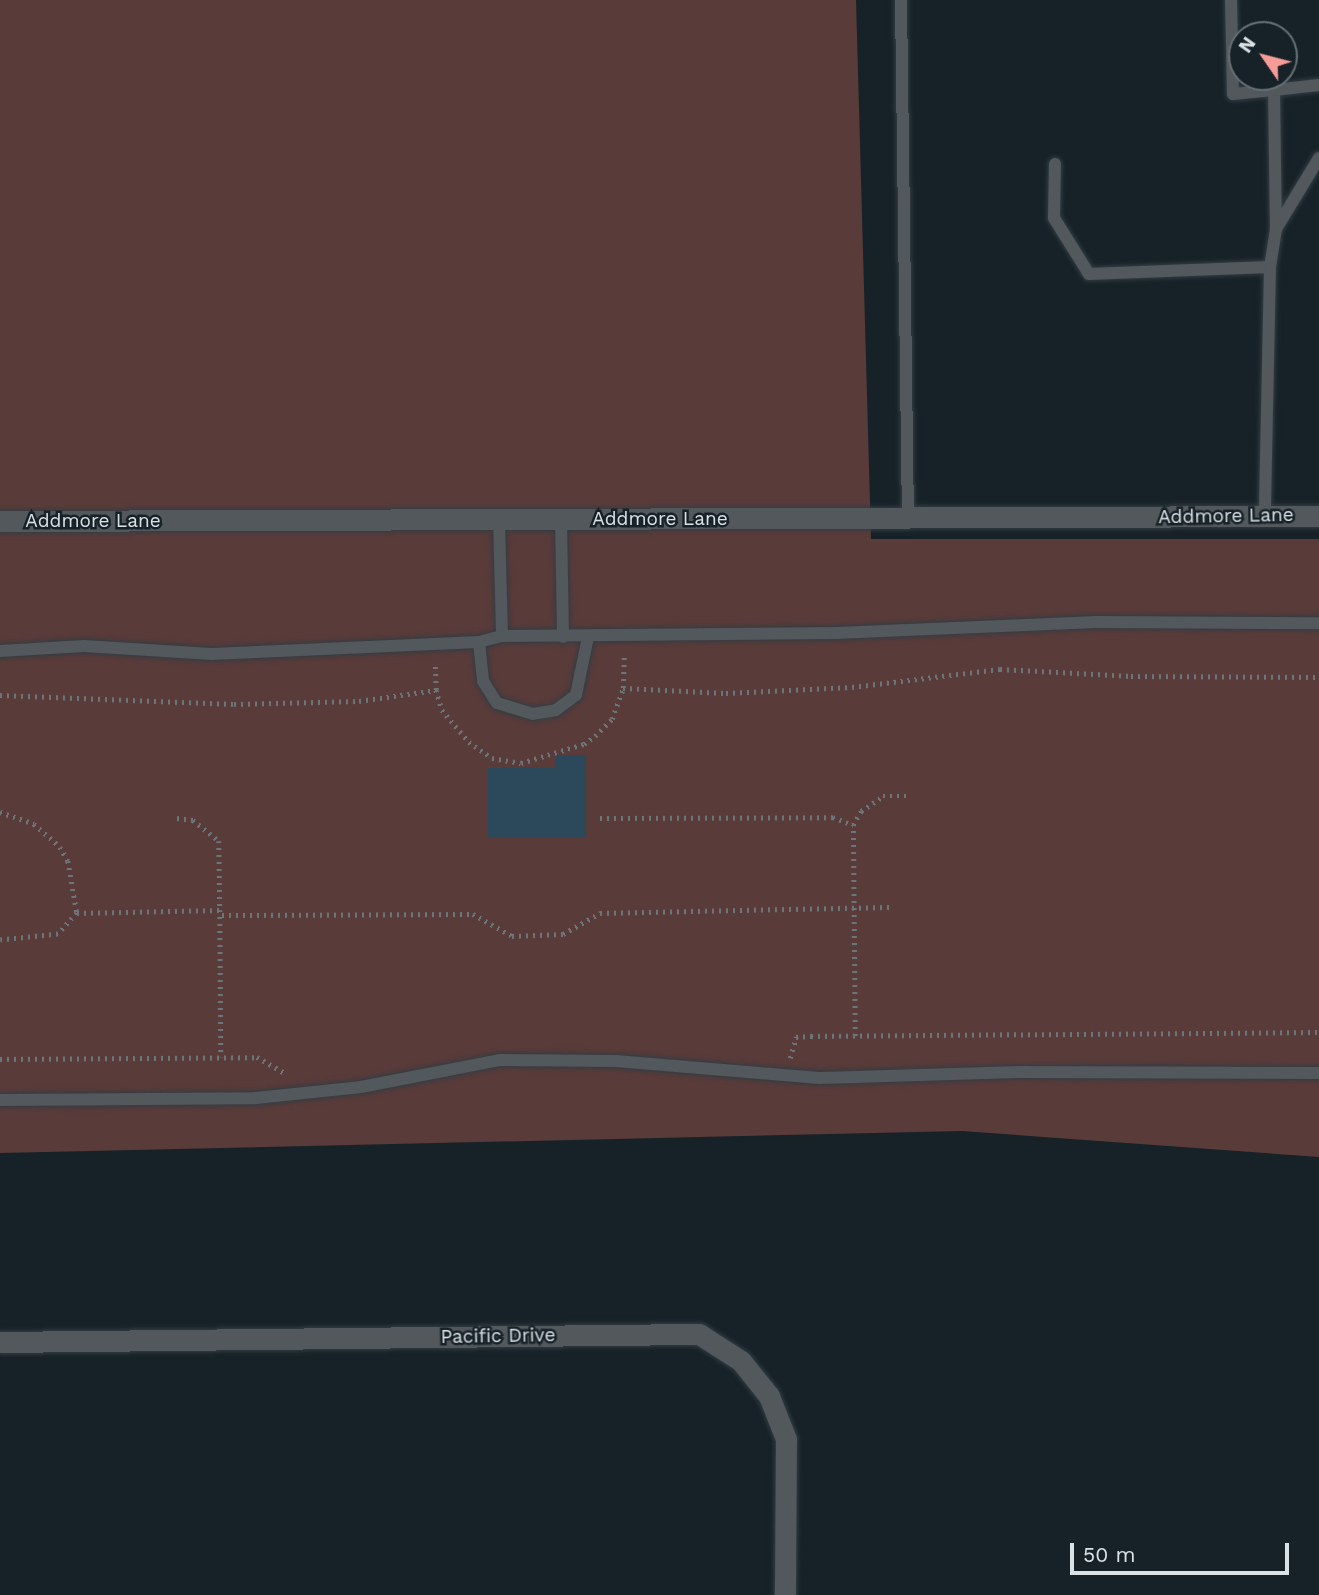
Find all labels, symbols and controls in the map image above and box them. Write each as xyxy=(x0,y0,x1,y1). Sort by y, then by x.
north arrow xyxy=(1228,21,1298,91)
text: N xyxy=(1234,32,1260,57)
street label: Addmore Lane xyxy=(1158,503,1294,529)
street label: Addmore Lane xyxy=(592,508,728,530)
street label: Addmore Lane xyxy=(25,510,161,532)
street label: Pacific Drive xyxy=(440,1324,556,1348)
scale bar xyxy=(1074,1528,1293,1572)
text: 50 m xyxy=(1083,1542,1135,1567)

